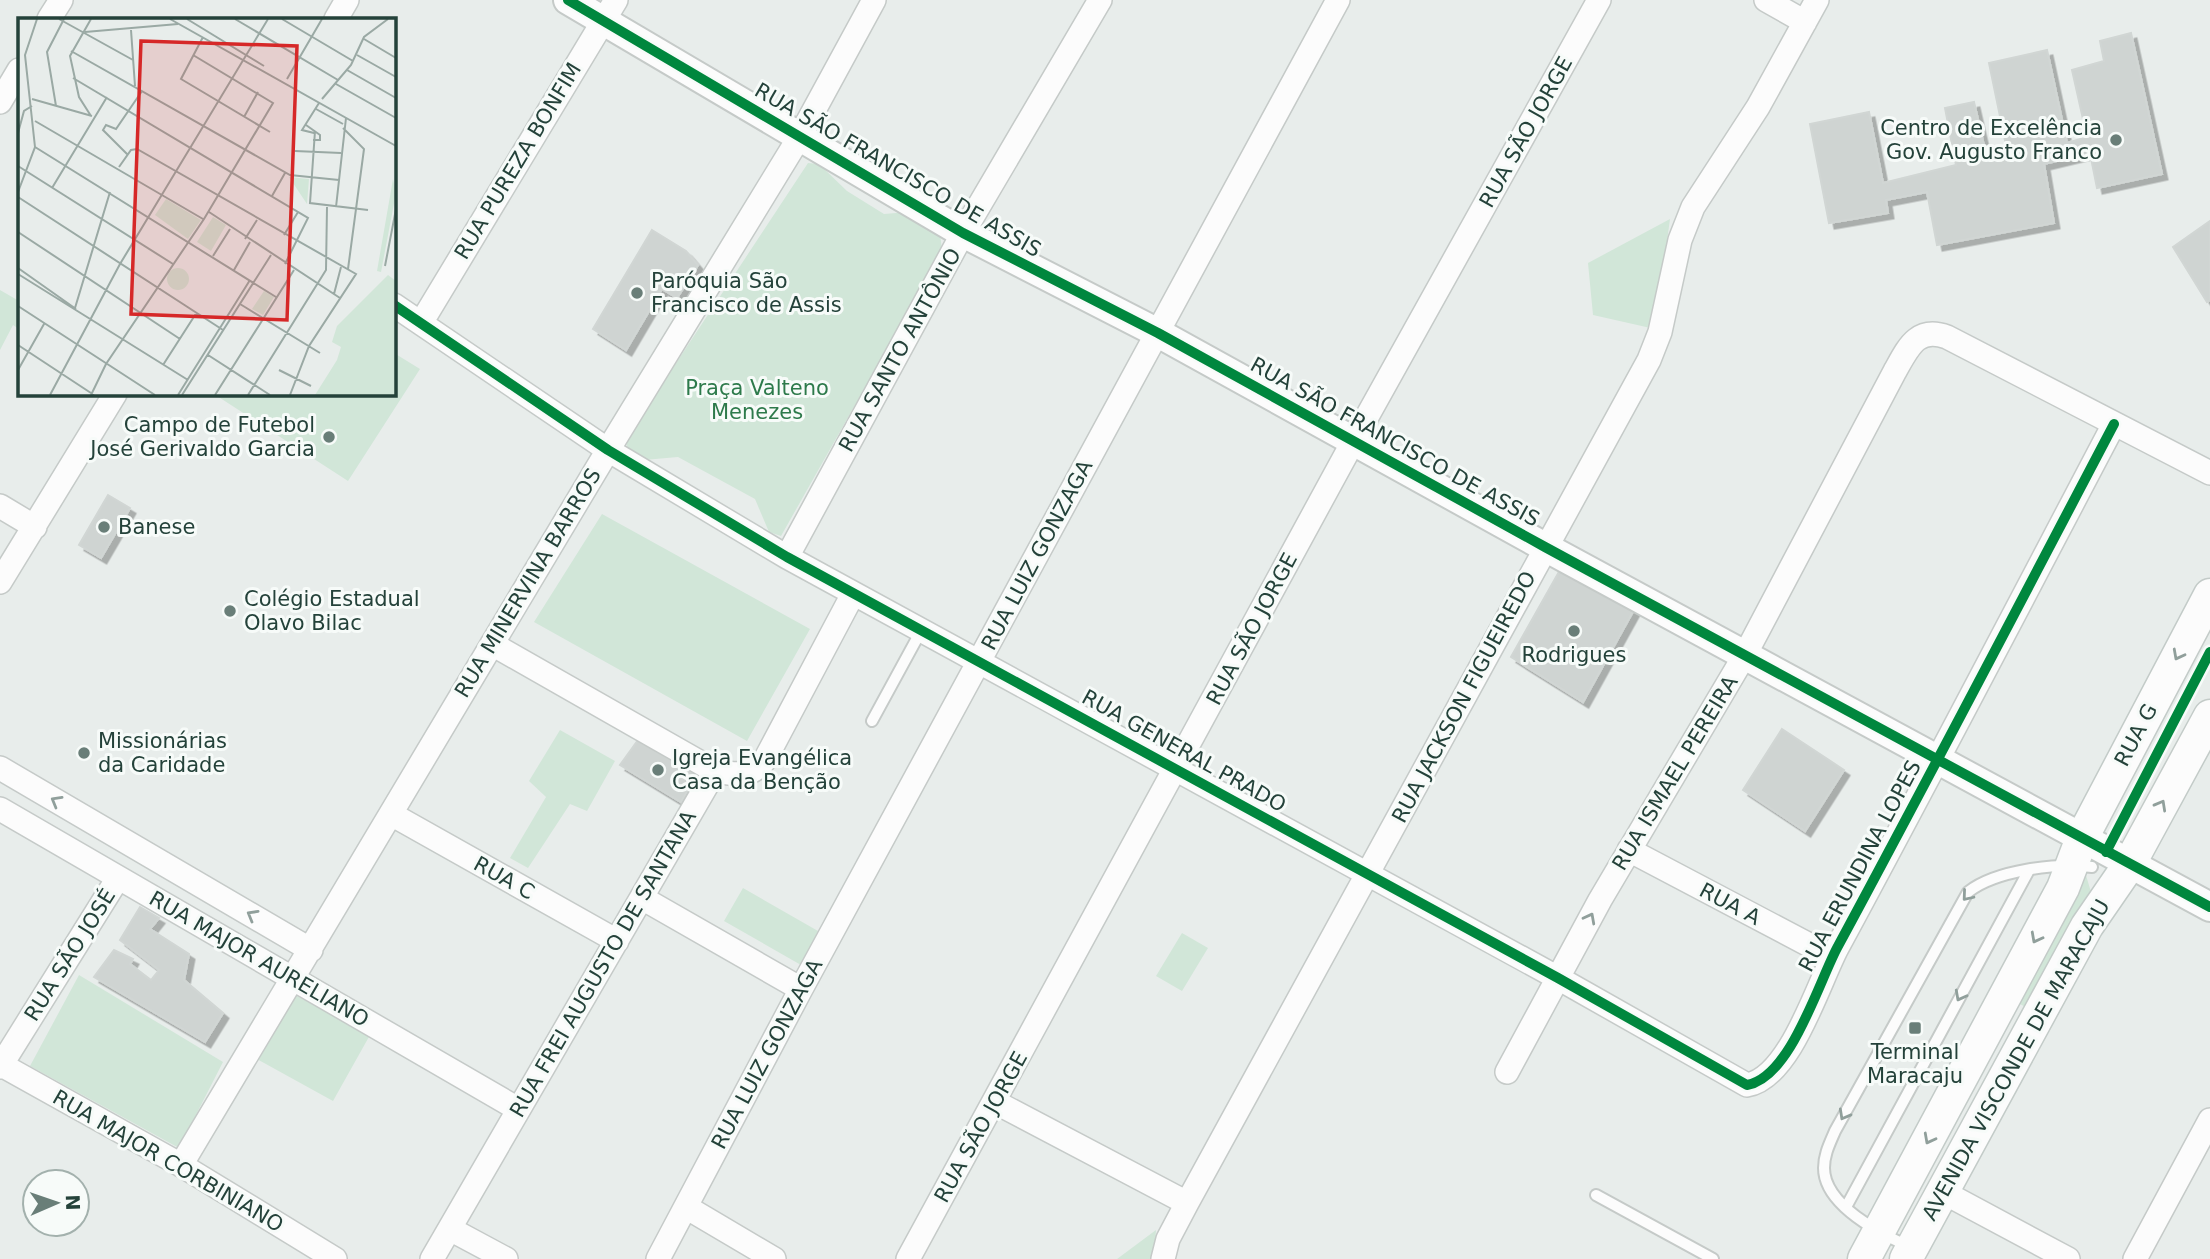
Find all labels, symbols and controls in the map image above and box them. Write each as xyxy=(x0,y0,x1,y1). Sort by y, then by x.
inset map xyxy=(18,18,396,396)
street label: RUA SÃO JORGE xyxy=(1473,51,1577,212)
street label: RUA PUREZA BONFIM xyxy=(450,58,586,264)
street label: RUA SÃO FRANCISCO DE ASSIS xyxy=(751,76,1046,262)
place label: Centro de Excelência Gov. Augusto Franco xyxy=(1880,116,2102,164)
marker: Centro de Excelência Gov. Augusto Franco xyxy=(2108,132,2124,148)
street label: RUA SANTO ANTÔNIO xyxy=(833,244,966,456)
place label: Paróquia São Francisco de Assis xyxy=(651,269,842,317)
marker: Paróquia São Francisco de Assis xyxy=(629,285,645,301)
street label: RUA SÃO FRANCISCO DE ASSIS xyxy=(1246,351,1545,532)
park label: Praça Valteno Menezes xyxy=(685,376,829,424)
place label: Campo de Futebol José Gerivaldo Garcia xyxy=(88,413,315,461)
marker: Campo de Futebol José Gerivaldo Garcia xyxy=(321,429,337,445)
street label: RUA LUIZ GONZAGA xyxy=(977,455,1098,654)
street label: RUA MINERVINA BARROS xyxy=(450,464,606,702)
place label: Banese xyxy=(118,515,195,539)
marker: Banese xyxy=(96,519,112,535)
street label: RUA SÃO JORGE xyxy=(1200,548,1302,709)
street label: RUA JACKSON FIGUEIREDO xyxy=(1387,567,1541,827)
place label: Colégio Estadual Olavo Bilac xyxy=(244,587,420,635)
marker: Colégio Estadual Olavo Bilac xyxy=(222,603,238,619)
marker: Rodrigues xyxy=(1566,623,1582,639)
place label: Rodrigues xyxy=(1522,643,1626,667)
one-way arrow xyxy=(2173,648,2186,661)
street label: RUA ISMAEL PEREIRA xyxy=(1607,671,1743,875)
street label: RUA GENERAL PRADO xyxy=(1078,685,1290,817)
street label: RUA G xyxy=(2110,700,2162,770)
place label: Missionárias da Caridade xyxy=(98,729,227,777)
marker: Missionárias da Caridade xyxy=(76,745,92,761)
place label: Igreja Evangélica Casa da Benção xyxy=(672,746,852,794)
street label: RUA ERUNDINA LOPES xyxy=(1794,756,1926,976)
marker: Igreja Evangélica Casa da Benção xyxy=(650,762,666,778)
one-way arrow xyxy=(50,796,63,809)
one-way arrow xyxy=(2153,800,2166,812)
street label: RUA FREI AUGUSTO DE SANTANA xyxy=(505,806,701,1122)
street label: RUA C xyxy=(469,852,539,904)
street label: RUA A xyxy=(1696,878,1765,930)
street label: RUA SÃO JOSÉ xyxy=(18,883,120,1025)
street label: RUA MAJOR AURELIANO xyxy=(145,886,373,1032)
one-way arrow xyxy=(1963,888,1975,901)
street label: AVENIDA VISCONDE DE MARACAJU xyxy=(1917,895,2115,1225)
one-way arrow xyxy=(247,911,260,924)
one-way arrow xyxy=(1582,913,1595,925)
one-way arrow xyxy=(2030,931,2044,943)
street label: RUA LUIZ GONZAGA xyxy=(707,954,828,1153)
one-way arrow xyxy=(1955,989,1968,1001)
marker: Terminal Maracaju xyxy=(1907,1020,1923,1036)
place label: Terminal Maracaju xyxy=(1867,1040,1963,1088)
street label: RUA SÃO JORGE xyxy=(928,1046,1032,1207)
street label: RUA MAJOR CORBINIANO xyxy=(48,1084,288,1238)
one-way arrow xyxy=(1839,1108,1852,1121)
one-way arrow xyxy=(1924,1131,1937,1144)
north arrow xyxy=(21,1168,91,1238)

